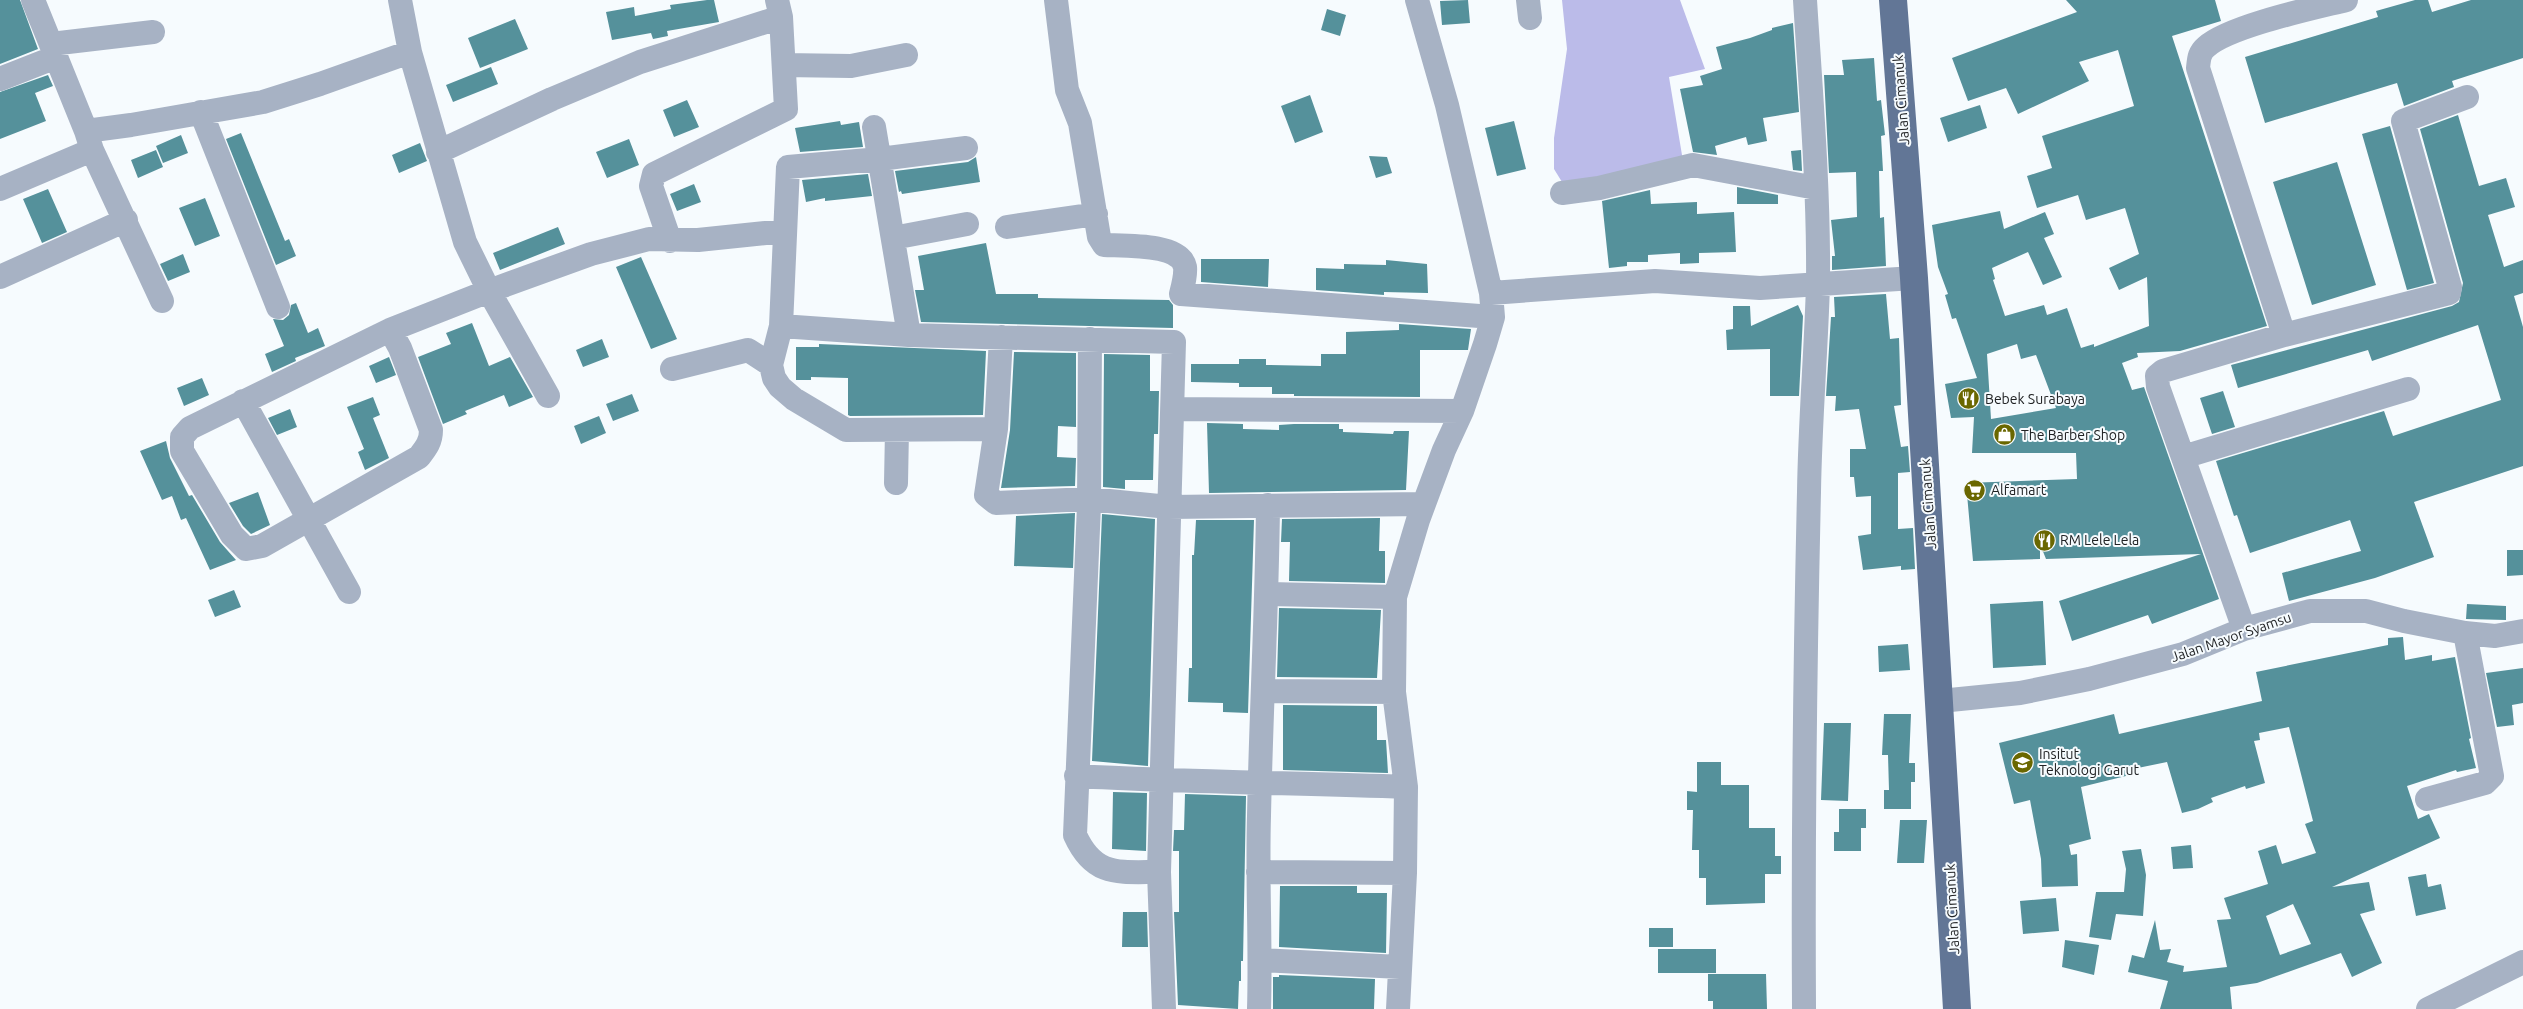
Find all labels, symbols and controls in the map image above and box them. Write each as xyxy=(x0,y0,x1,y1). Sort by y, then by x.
street label: Jalan Cimanuk xyxy=(1890,54,1912,146)
restaurant icon: Bebek Surabaya xyxy=(1957,387,1981,411)
place label: Bebek Surabaya xyxy=(1985,391,2085,407)
shop icon: The Barber Shop xyxy=(1993,423,2017,447)
place label: The Barber Shop xyxy=(2021,427,2125,443)
street label: Jalan Cimanuk xyxy=(1917,458,1939,550)
supermarket icon: Alfamart xyxy=(1963,478,1987,502)
place label: Alfamart xyxy=(1991,482,2047,498)
restaurant icon: RM Lele Lela xyxy=(2032,528,2056,552)
place label: RM Lele Lela xyxy=(2060,532,2139,548)
street label: Jalan Mayor Syamsu xyxy=(2169,609,2293,665)
place label: Insitut Teknologi Garut xyxy=(2039,746,2139,778)
school or university icon: Insitut Teknologi Garut xyxy=(2011,750,2035,774)
street label: Jalan Cimanuk xyxy=(1942,863,1962,955)

